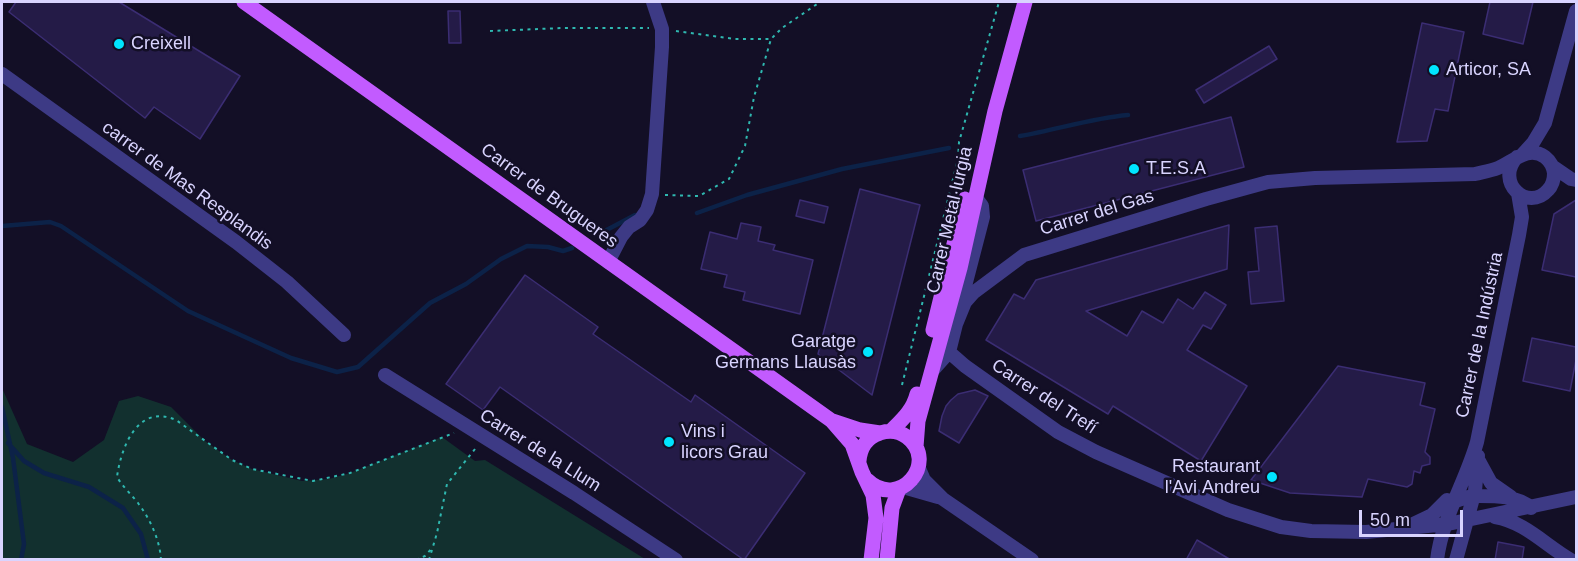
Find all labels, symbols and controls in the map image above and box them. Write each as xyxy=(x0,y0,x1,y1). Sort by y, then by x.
place label: Creixell xyxy=(131,33,191,55)
marker: Creixell xyxy=(112,37,126,51)
place label: Articor, SA xyxy=(1446,59,1531,81)
marker: Articor, SA xyxy=(1427,63,1441,77)
street label: carrer de Mas Resplandis xyxy=(98,117,276,255)
street label: Carrer de Brugueres xyxy=(476,139,622,253)
street label: Carrer Metal·lurgia xyxy=(923,144,977,296)
place label: T.E.S.A xyxy=(1146,158,1206,180)
marker: T.E.S.A xyxy=(1127,162,1141,176)
street label: Carrer del Gas xyxy=(1037,185,1157,241)
street label: Carrer de la Indústria xyxy=(1452,250,1508,420)
place label: Garatge Germans Llausàs xyxy=(715,331,856,374)
marker: Garatge Germans Llausàs xyxy=(861,345,875,359)
street label: Carrer del Trefí xyxy=(987,355,1101,439)
street label: Carrer de la Llum xyxy=(475,405,605,497)
place label: Vins i licors Grau xyxy=(681,421,768,464)
marker: Vins i licors Grau xyxy=(662,435,676,449)
place label: Restaurant l'Avi Andreu xyxy=(1165,456,1260,498)
marker: Restaurant l'Avi Andreu xyxy=(1265,470,1279,484)
scale bar xyxy=(1362,498,1466,536)
text: 50 m xyxy=(1370,510,1410,530)

